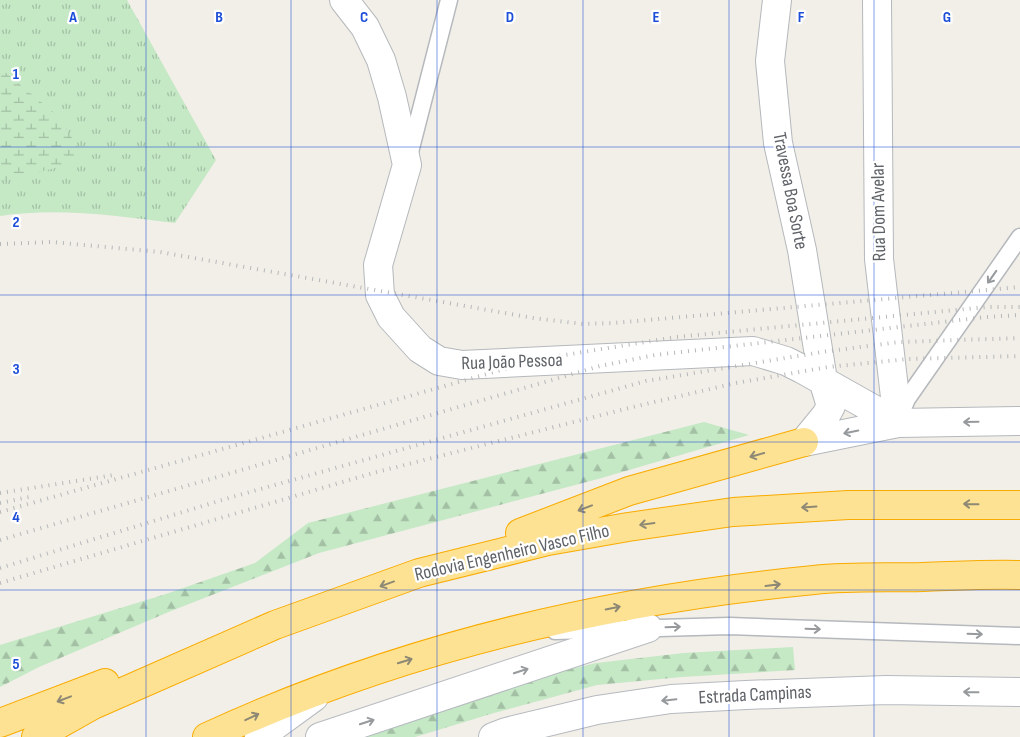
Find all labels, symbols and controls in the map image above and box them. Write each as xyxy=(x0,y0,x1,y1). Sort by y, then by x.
text: A xyxy=(68,8,77,27)
text: B xyxy=(215,8,223,27)
text: C xyxy=(360,8,368,27)
text: D xyxy=(506,8,514,27)
text: E xyxy=(653,8,660,27)
text: F xyxy=(798,8,805,27)
text: G xyxy=(943,8,951,27)
text: 1 xyxy=(13,65,20,84)
street label: Travessa Boa Sorte xyxy=(767,130,813,252)
street label: Rua Dom Avelar xyxy=(867,162,891,261)
text: 2 xyxy=(12,213,20,232)
one-way arrow xyxy=(987,270,997,284)
street label: Rua João Pessoa xyxy=(461,349,563,375)
text: 3 xyxy=(12,360,20,379)
one-way arrow xyxy=(964,417,980,426)
one-way arrow xyxy=(843,428,859,438)
one-way arrow xyxy=(749,451,765,461)
one-way arrow xyxy=(964,499,980,509)
one-way arrow xyxy=(801,503,817,512)
one-way arrow xyxy=(578,504,593,513)
text: 4 xyxy=(12,508,20,527)
street label: Rodovia Engenheiro Vasco Filho xyxy=(412,519,612,587)
one-way arrow xyxy=(640,519,656,529)
one-way arrow xyxy=(380,580,395,589)
one-way arrow xyxy=(765,580,781,590)
one-way arrow xyxy=(604,603,620,612)
one-way arrow xyxy=(665,623,681,632)
one-way arrow xyxy=(804,624,820,633)
one-way arrow xyxy=(967,630,983,639)
text: 5 xyxy=(12,655,20,674)
one-way arrow xyxy=(396,656,412,666)
one-way arrow xyxy=(513,665,529,675)
street label: Estrada Campinas xyxy=(698,681,812,709)
one-way arrow xyxy=(964,687,980,696)
one-way arrow xyxy=(56,695,71,704)
one-way arrow xyxy=(661,695,677,705)
one-way arrow xyxy=(244,711,259,721)
one-way arrow xyxy=(358,716,374,726)

